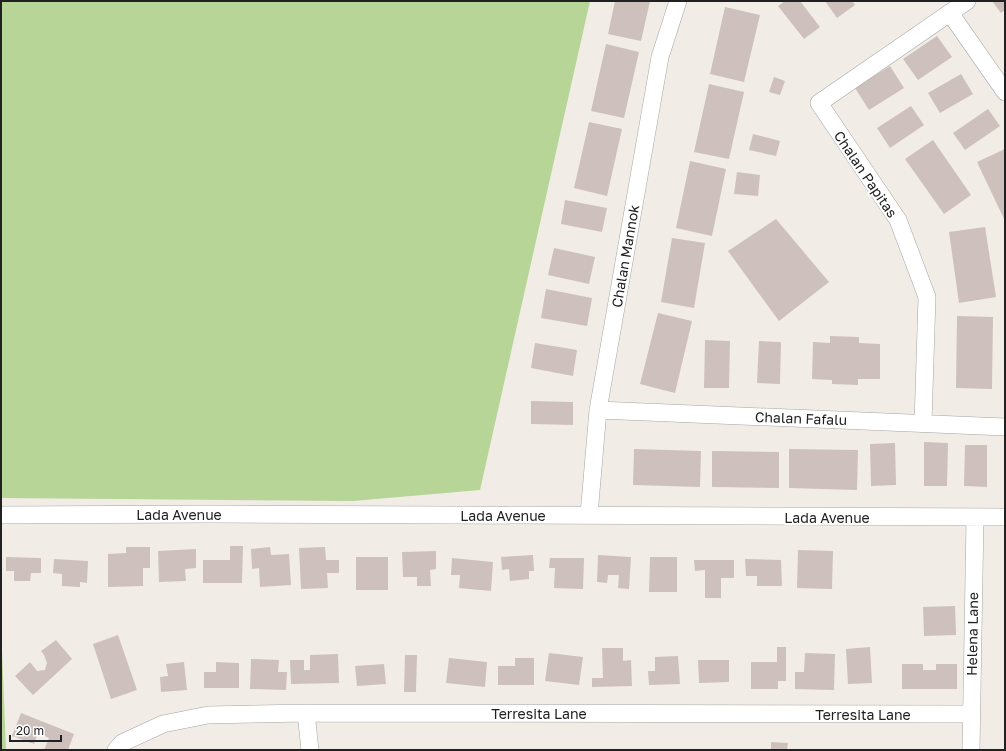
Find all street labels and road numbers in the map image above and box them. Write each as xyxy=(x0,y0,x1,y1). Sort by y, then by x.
street label: Chalan Papitas xyxy=(831,127,901,221)
street label: Chalan Mannok xyxy=(608,203,642,309)
street label: Chalan Fafalu xyxy=(755,408,847,428)
street label: Lada Avenue xyxy=(136,506,222,523)
street label: Lada Avenue xyxy=(460,507,546,524)
street label: Lada Avenue xyxy=(784,509,870,526)
street label: Helena Lane xyxy=(963,592,981,676)
street label: Terresita Lane xyxy=(491,705,587,722)
street label: Terresita Lane xyxy=(815,706,911,723)

